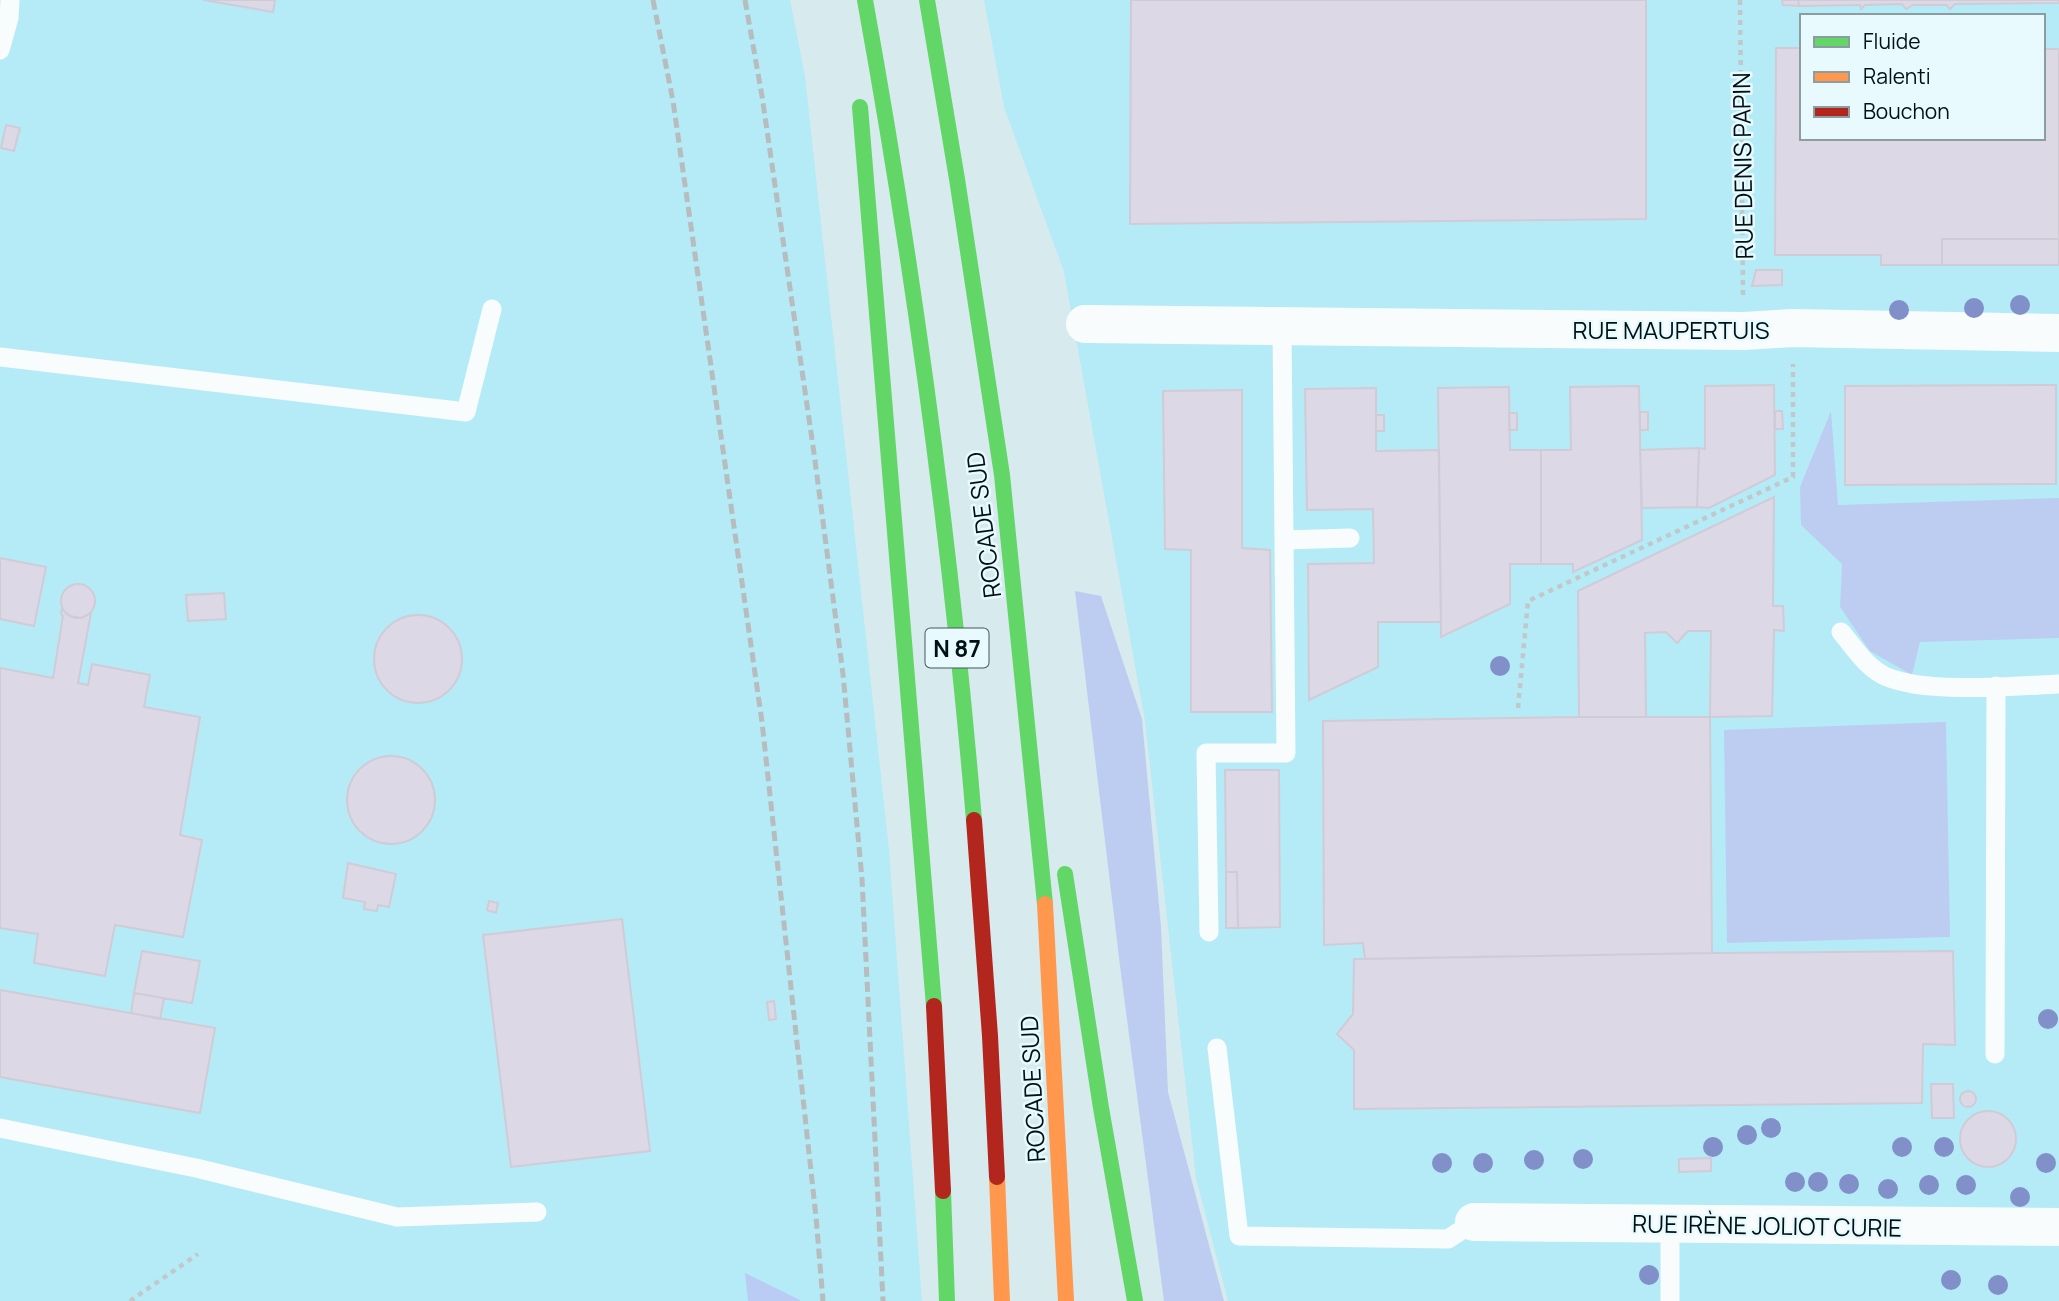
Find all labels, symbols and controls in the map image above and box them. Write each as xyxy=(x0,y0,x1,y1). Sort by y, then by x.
legend xyxy=(1800,14,2045,140)
text: Fluide xyxy=(1863,27,1921,55)
text: Ralenti xyxy=(1863,62,1931,90)
street label: RUE DENIS PAPIN xyxy=(1724,72,1760,260)
text: Bouchon xyxy=(1863,97,1950,125)
street label: RUE MAUPERTUIS xyxy=(1572,313,1770,346)
street label: ROCADE SUD xyxy=(958,450,1008,600)
road number: N 87 xyxy=(926,628,988,668)
street label: ROCADE SUD xyxy=(1012,1015,1052,1163)
street label: RUE IRÈNE JOLIOT CURIE xyxy=(1632,1206,1902,1244)

